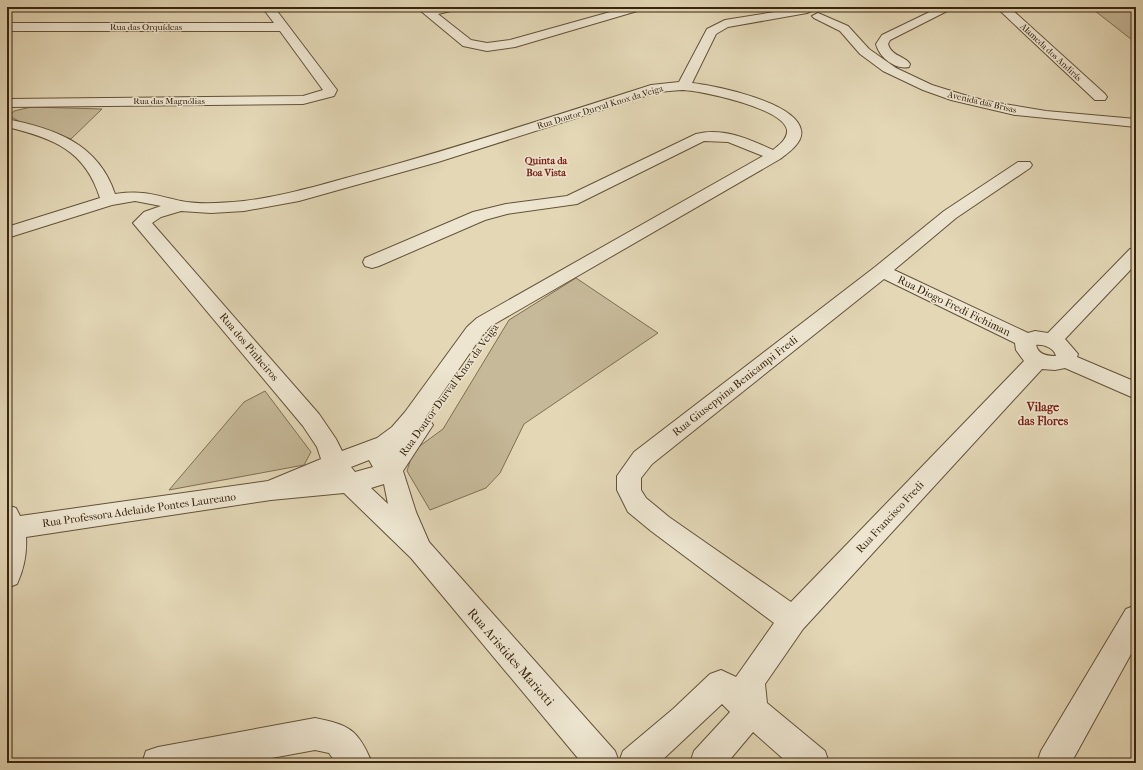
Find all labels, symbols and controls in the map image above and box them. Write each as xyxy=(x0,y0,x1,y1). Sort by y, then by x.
street label: Alameda dos Andirás xyxy=(1018,20,1084,83)
street label: Rua das Orquídeas xyxy=(110,22,183,32)
street label: Rua Doutor Durval Knox da Veiga xyxy=(536,83,665,131)
street label: Avenida das Brisas xyxy=(945,89,1018,115)
street label: Rua das Magnólias xyxy=(133,96,205,106)
district label: Quinta da Boa Vista xyxy=(525,155,568,179)
street label: Rua Diogo Fredi Fichiman xyxy=(895,273,1013,339)
street label: Rua dos Pinheiros xyxy=(217,310,281,384)
street label: Rua Doutor Durval Knox da Veiga xyxy=(397,321,502,459)
street label: Rua Giuseppina Benicampi Fredi xyxy=(670,333,801,439)
district label: Vilage das Flores xyxy=(1018,400,1069,428)
street label: Rua Francisco Fredi xyxy=(853,478,927,556)
street label: Rua Professora Adelaide Pontes Laureano xyxy=(41,490,237,530)
street label: Rua Aristides Mariotti xyxy=(465,605,558,709)

